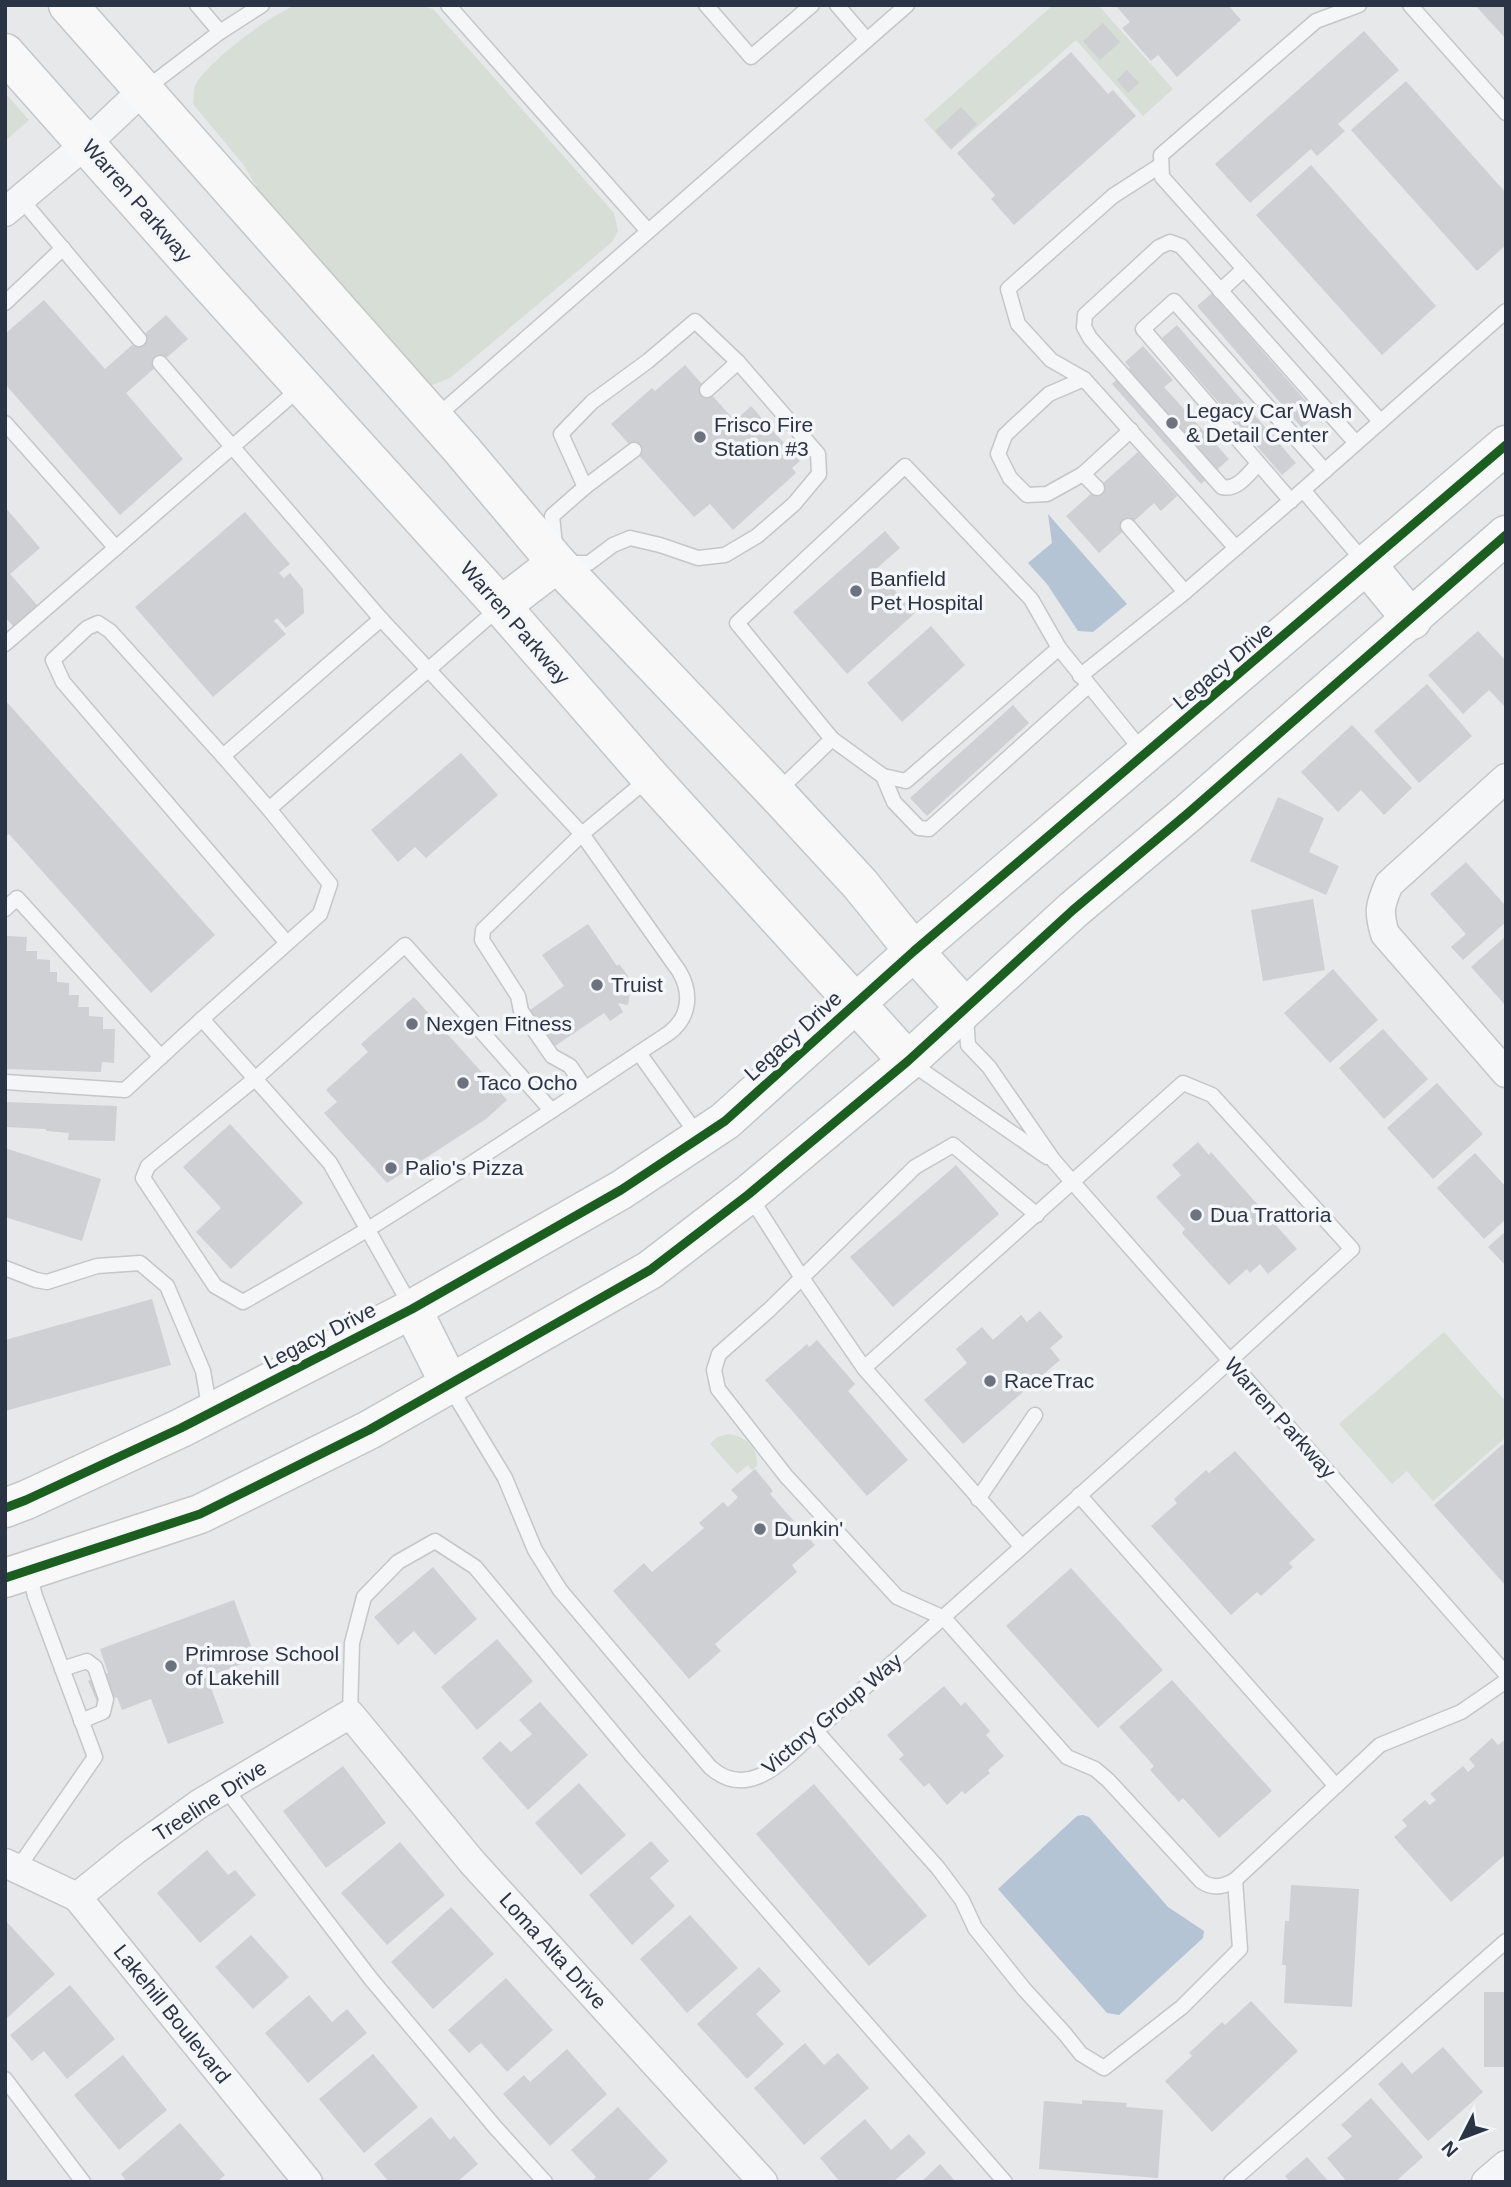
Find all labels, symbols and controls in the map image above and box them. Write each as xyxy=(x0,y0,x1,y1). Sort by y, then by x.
street label: Warren Parkway xyxy=(78,135,197,267)
place label: Legacy Car Wash & Detail Center xyxy=(1186,399,1352,446)
place label: Frisco Fire Station #3 xyxy=(714,413,813,460)
marker: Legacy Car Wash & Detail Center xyxy=(1164,415,1180,431)
marker: Frisco Fire Station #3 xyxy=(692,429,708,445)
street label: Warren Parkway xyxy=(456,557,575,689)
place label: Banfield Pet Hospital xyxy=(870,567,983,614)
marker: Banfield Pet Hospital xyxy=(848,583,864,599)
street label: Legacy Drive xyxy=(1168,617,1277,714)
place label: Truist xyxy=(611,973,663,996)
marker: Truist xyxy=(589,977,605,993)
street label: Legacy Drive xyxy=(739,986,846,1085)
place label: Nexgen Fitness xyxy=(426,1012,572,1035)
marker: Nexgen Fitness xyxy=(404,1016,420,1032)
place label: Taco Ocho xyxy=(477,1071,577,1094)
marker: Taco Ocho xyxy=(455,1075,471,1091)
place label: Palio's Pizza xyxy=(405,1156,524,1179)
marker: Palio's Pizza xyxy=(383,1160,399,1176)
place label: Dua Trattoria xyxy=(1210,1203,1332,1226)
marker: Dua Trattoria xyxy=(1188,1207,1204,1223)
street label: Legacy Drive xyxy=(260,1297,380,1374)
street label: Warren Parkway xyxy=(1220,1353,1341,1483)
place label: RaceTrac xyxy=(1004,1369,1094,1392)
marker: RaceTrac xyxy=(982,1373,998,1389)
place label: Dunkin' xyxy=(774,1517,843,1540)
marker: Dunkin' xyxy=(752,1521,768,1537)
place label: Primrose School of Lakehill xyxy=(185,1642,339,1689)
street label: Victory Group Way xyxy=(757,1648,907,1779)
marker: Primrose School of Lakehill xyxy=(163,1658,179,1674)
street label: Treeline Drive xyxy=(149,1756,270,1846)
street label: Loma Alta Drive xyxy=(495,1888,612,2013)
street label: Lakehill Boulevard xyxy=(109,1940,235,2088)
north arrow xyxy=(1427,2103,1497,2173)
text: N xyxy=(1437,2137,1462,2161)

